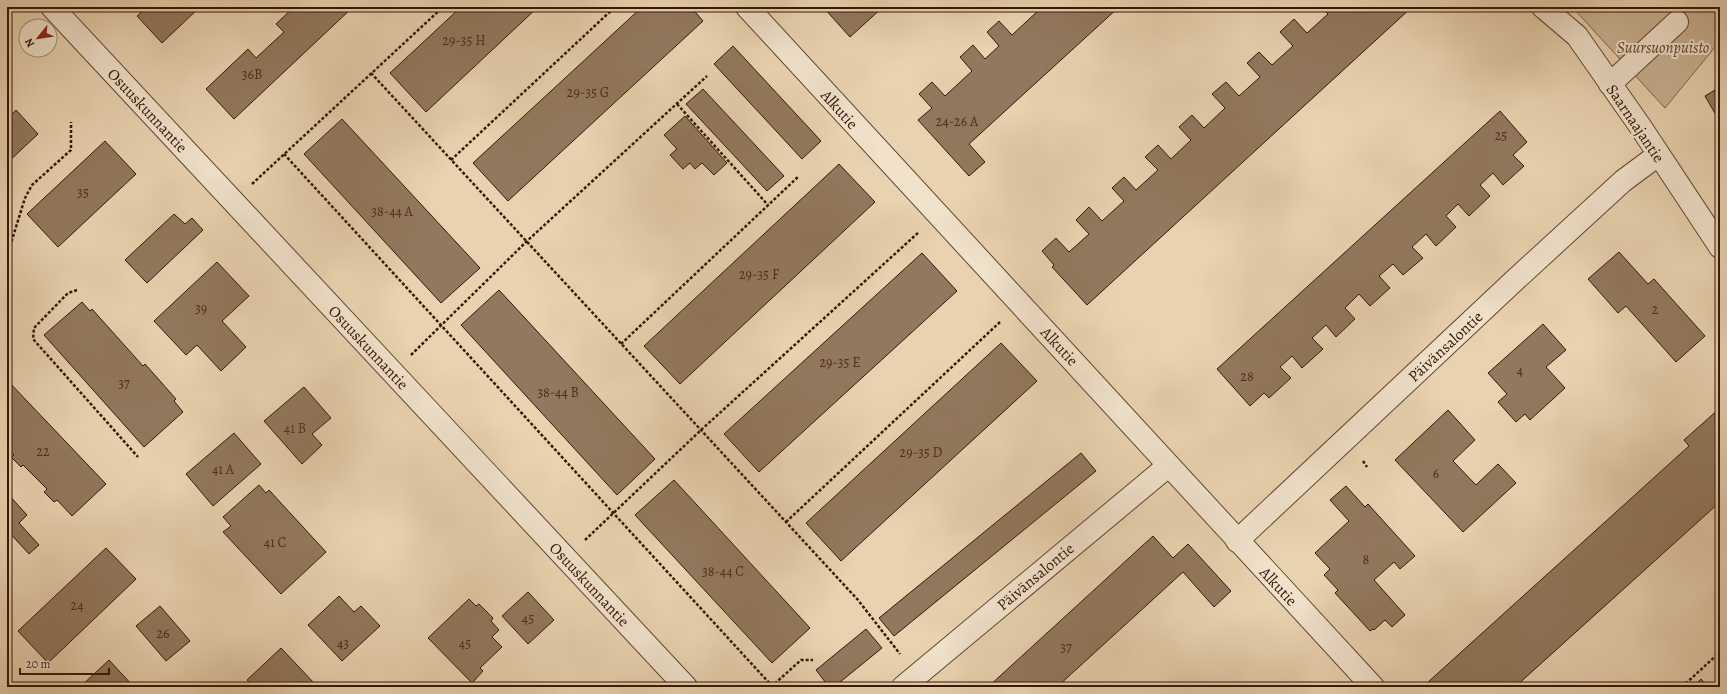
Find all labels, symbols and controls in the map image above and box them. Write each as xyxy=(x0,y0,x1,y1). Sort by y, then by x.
north arrow xyxy=(18,18,58,58)
house number: 29-35 H xyxy=(442,31,486,50)
text: N xyxy=(21,36,38,50)
park label: Suursuonpuisto xyxy=(1617,37,1709,59)
street label: Osuuskunnantie xyxy=(102,63,192,158)
house number: 36B xyxy=(242,65,262,84)
street label: Saarnaajantie xyxy=(1601,80,1669,167)
house number: 29-35 G xyxy=(567,83,609,102)
street label: Alkutie xyxy=(815,84,863,134)
house number: 24-26 A xyxy=(936,112,979,131)
house number: 25 xyxy=(1495,126,1507,145)
house number: 35 xyxy=(77,183,89,202)
house number: 38-44 A xyxy=(371,202,414,221)
house number: 29-35 F xyxy=(739,265,779,284)
house number: 39 xyxy=(195,299,207,318)
street label: Osuuskunnantie xyxy=(323,300,413,395)
house number: 2 xyxy=(1652,300,1659,319)
street label: Päivänsalontie xyxy=(1403,306,1488,387)
street label: Alkutie xyxy=(1035,321,1083,371)
house number: 29-35 E xyxy=(819,353,861,372)
house number: 4 xyxy=(1517,361,1523,380)
house number: 28 xyxy=(1240,367,1254,386)
house number: 37 xyxy=(118,374,130,393)
house number: 38-44 B xyxy=(537,383,579,402)
house number: 41 B xyxy=(284,419,306,438)
house number: 22 xyxy=(36,442,50,461)
house number: 29-35 D xyxy=(900,443,943,462)
house number: 41 A xyxy=(212,460,235,479)
house number: 6 xyxy=(1433,464,1439,483)
house number: 41 C xyxy=(264,533,287,552)
street label: Osuuskunnantie xyxy=(544,537,634,632)
street label: Päivänsalontie xyxy=(992,538,1079,616)
house number: 8 xyxy=(1363,550,1370,569)
street label: Alkutie xyxy=(1254,561,1302,611)
house number: 38-44 C xyxy=(702,562,744,581)
house number: 24 xyxy=(71,596,84,615)
house number: 45 xyxy=(522,609,534,628)
house number: 26 xyxy=(156,624,170,643)
house number: 43 xyxy=(337,634,349,653)
house number: 45 xyxy=(459,634,471,653)
house number: 37 xyxy=(1060,638,1072,657)
scale bar xyxy=(20,650,109,676)
text: 20 m xyxy=(26,656,50,672)

